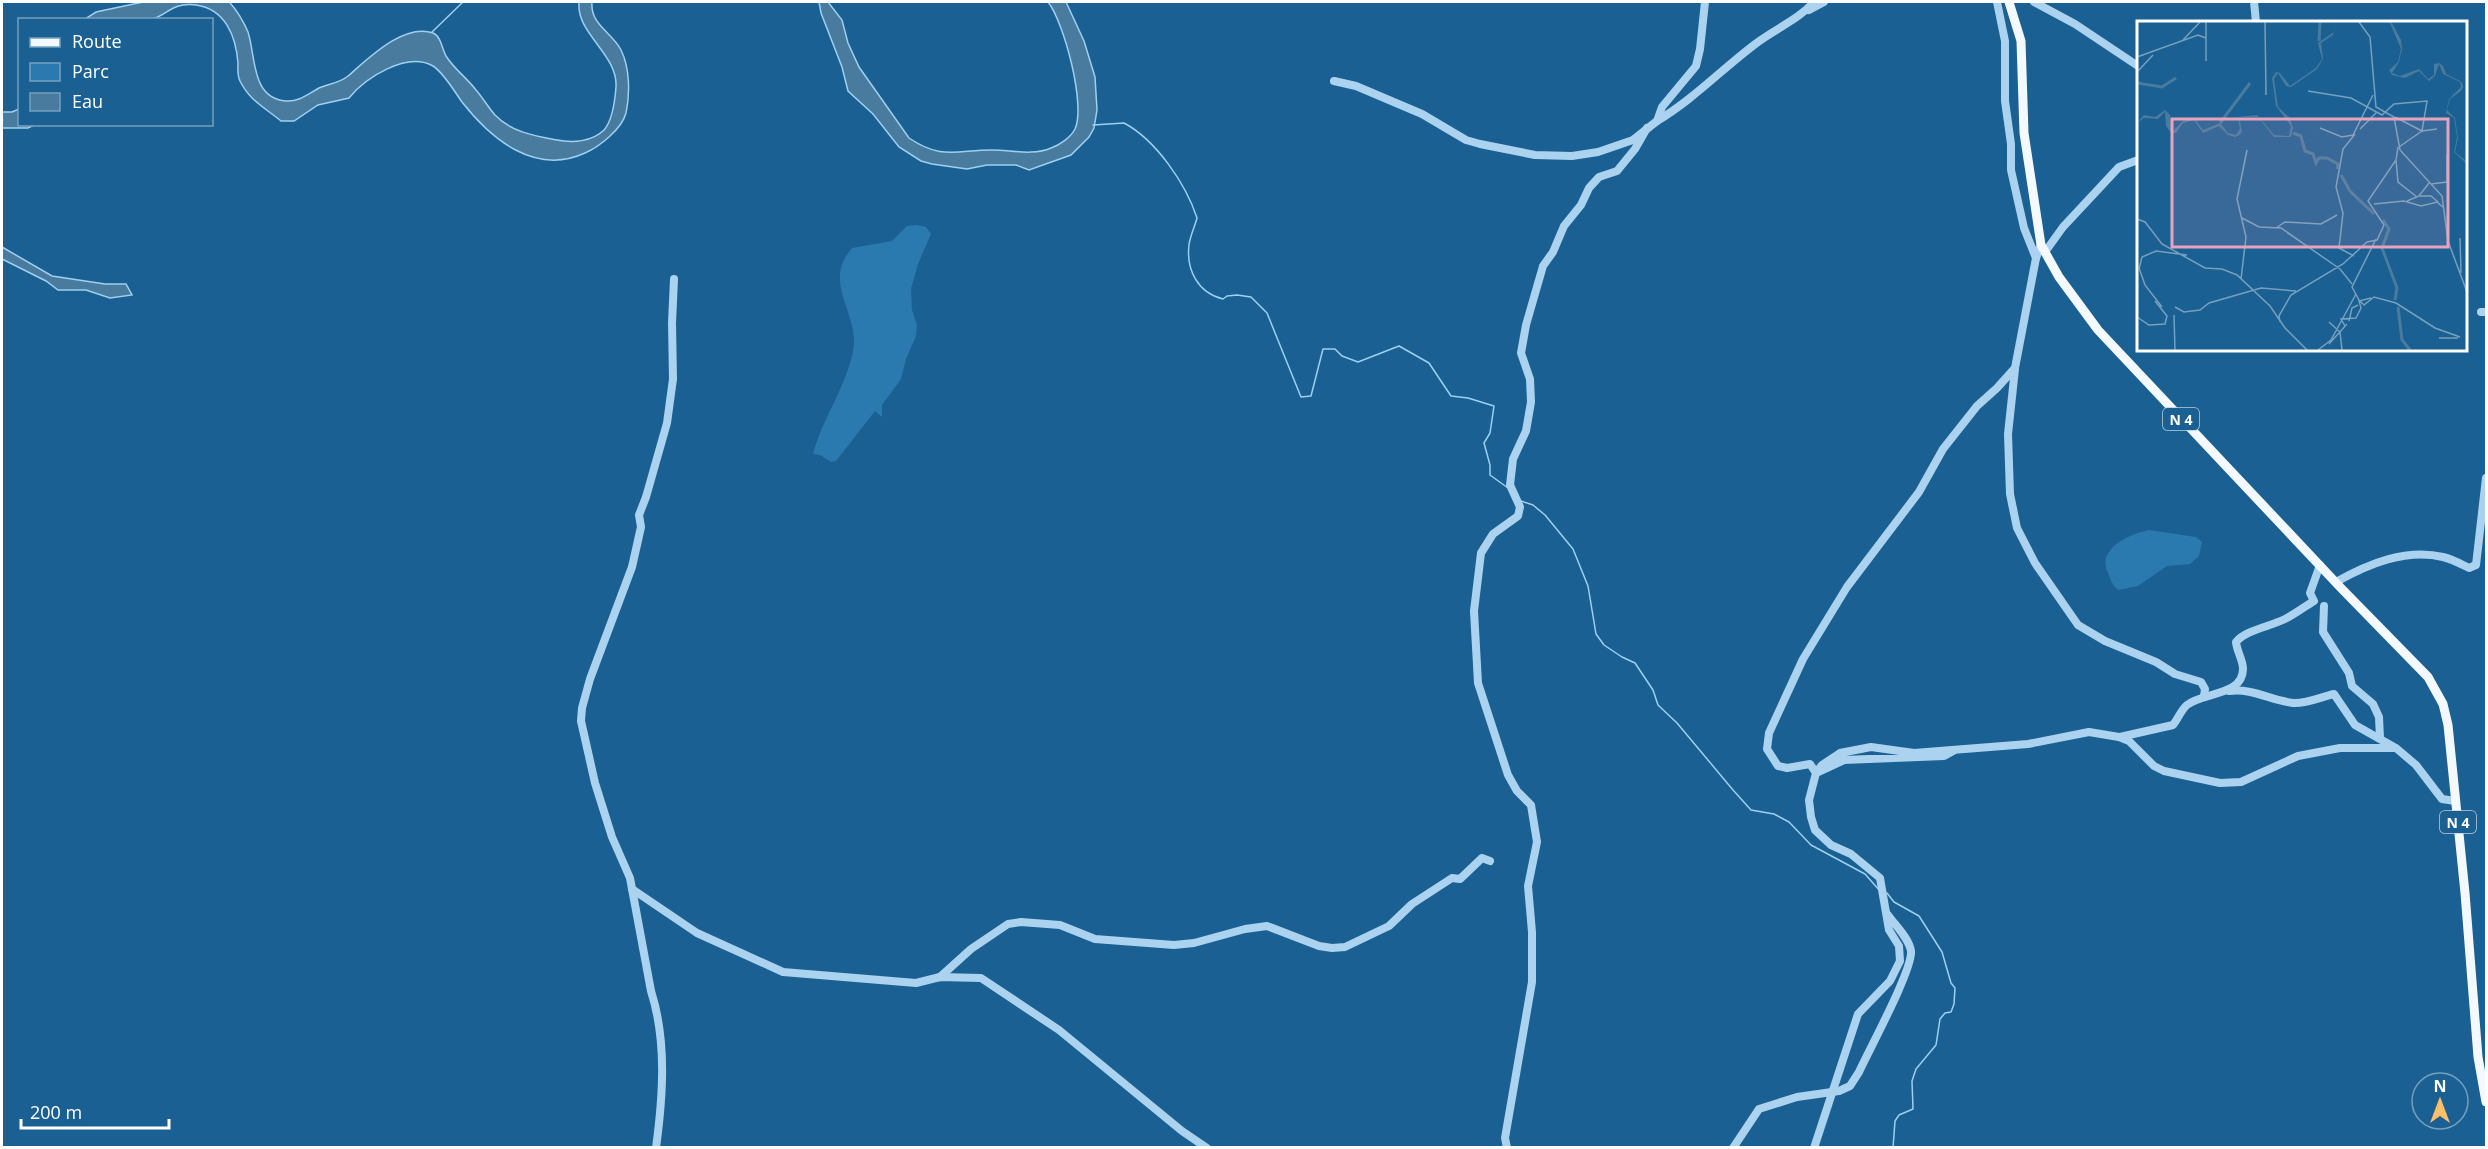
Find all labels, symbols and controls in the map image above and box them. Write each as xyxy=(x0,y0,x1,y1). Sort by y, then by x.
legend xyxy=(18,18,213,126)
inset map xyxy=(2137,21,2467,351)
text: Route xyxy=(72,29,122,53)
text: Parc xyxy=(72,59,109,83)
text: Eau xyxy=(72,89,103,113)
road number: N 4 xyxy=(2163,408,2199,430)
road number: N 4 xyxy=(2440,811,2476,833)
north arrow xyxy=(2410,1071,2470,1131)
text: N xyxy=(2433,1075,2447,1097)
scale bar xyxy=(21,1092,170,1130)
text: 200 m xyxy=(30,1100,82,1124)

